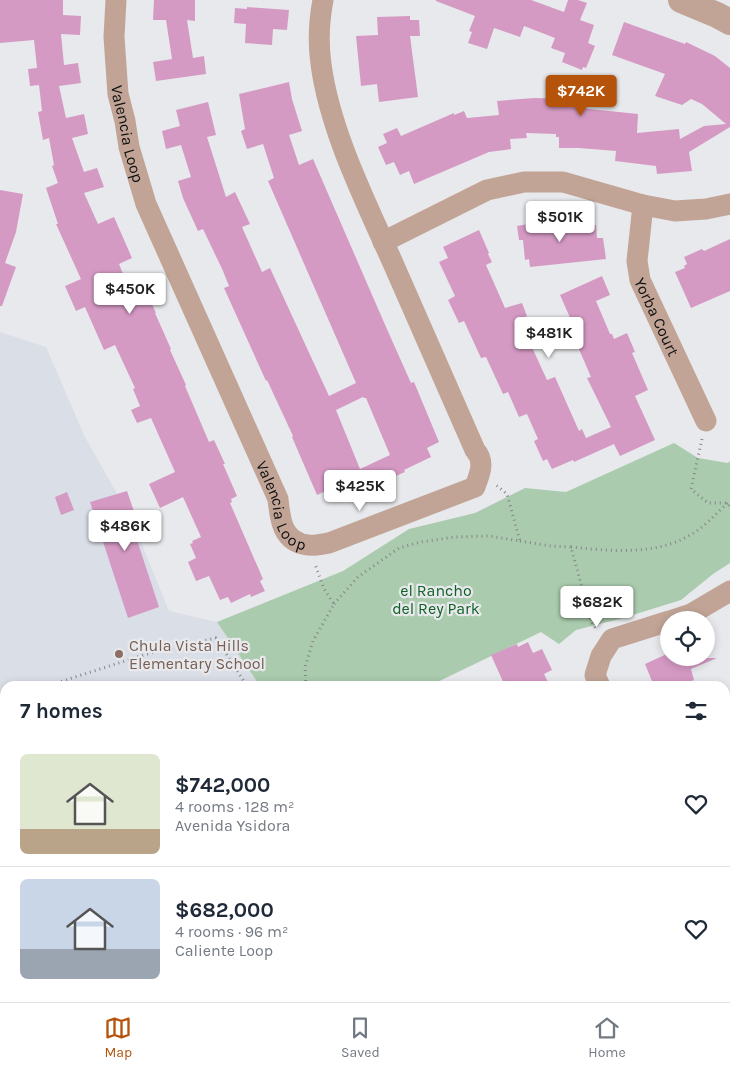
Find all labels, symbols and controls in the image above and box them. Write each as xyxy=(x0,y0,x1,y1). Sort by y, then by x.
pin: $742K xyxy=(546,74,616,117)
text: $742K xyxy=(557,81,605,100)
street label: Valencia Loop xyxy=(107,84,148,185)
pin: $501K xyxy=(525,200,595,243)
text: $501K xyxy=(537,207,583,226)
pin: $450K xyxy=(95,272,165,315)
street label: Yorba Court xyxy=(630,275,683,359)
text: $450K xyxy=(105,279,155,298)
pin: $481K xyxy=(514,316,584,359)
text: $481K xyxy=(525,323,573,342)
street label: Valencia Loop xyxy=(252,458,308,555)
pin: $425K xyxy=(325,470,395,512)
text: $425K xyxy=(335,476,385,495)
pin: $486K xyxy=(90,510,160,552)
text: $486K xyxy=(99,516,151,535)
park label: el Rancho del Rey Park xyxy=(392,581,480,618)
pin: $682K xyxy=(562,586,632,628)
text: $682K xyxy=(571,592,623,611)
map controls xyxy=(660,611,715,666)
button: locate xyxy=(660,611,715,666)
place label: Chula Vista Hills Elementary School xyxy=(129,636,265,673)
marker: Chula Vista Hills Elementary School xyxy=(113,648,125,660)
icon: filters xyxy=(682,697,710,725)
text: 7 homes xyxy=(20,699,103,723)
text: $742,000 xyxy=(175,773,270,797)
icon: home xyxy=(60,774,120,834)
icon: heart xyxy=(682,790,710,818)
text: 4 rooms · 128 m² xyxy=(175,797,294,816)
text: Avenida Ysidora xyxy=(175,816,290,835)
text: $682,000 xyxy=(175,898,274,922)
icon: home xyxy=(60,899,120,959)
icon: heart xyxy=(682,915,710,943)
text: 4 rooms · 96 m² xyxy=(175,922,288,941)
text: Caliente Loop xyxy=(175,941,273,960)
tab: Map xyxy=(104,1014,132,1061)
tab: Saved xyxy=(341,1014,380,1061)
tab: Home xyxy=(588,1014,626,1061)

